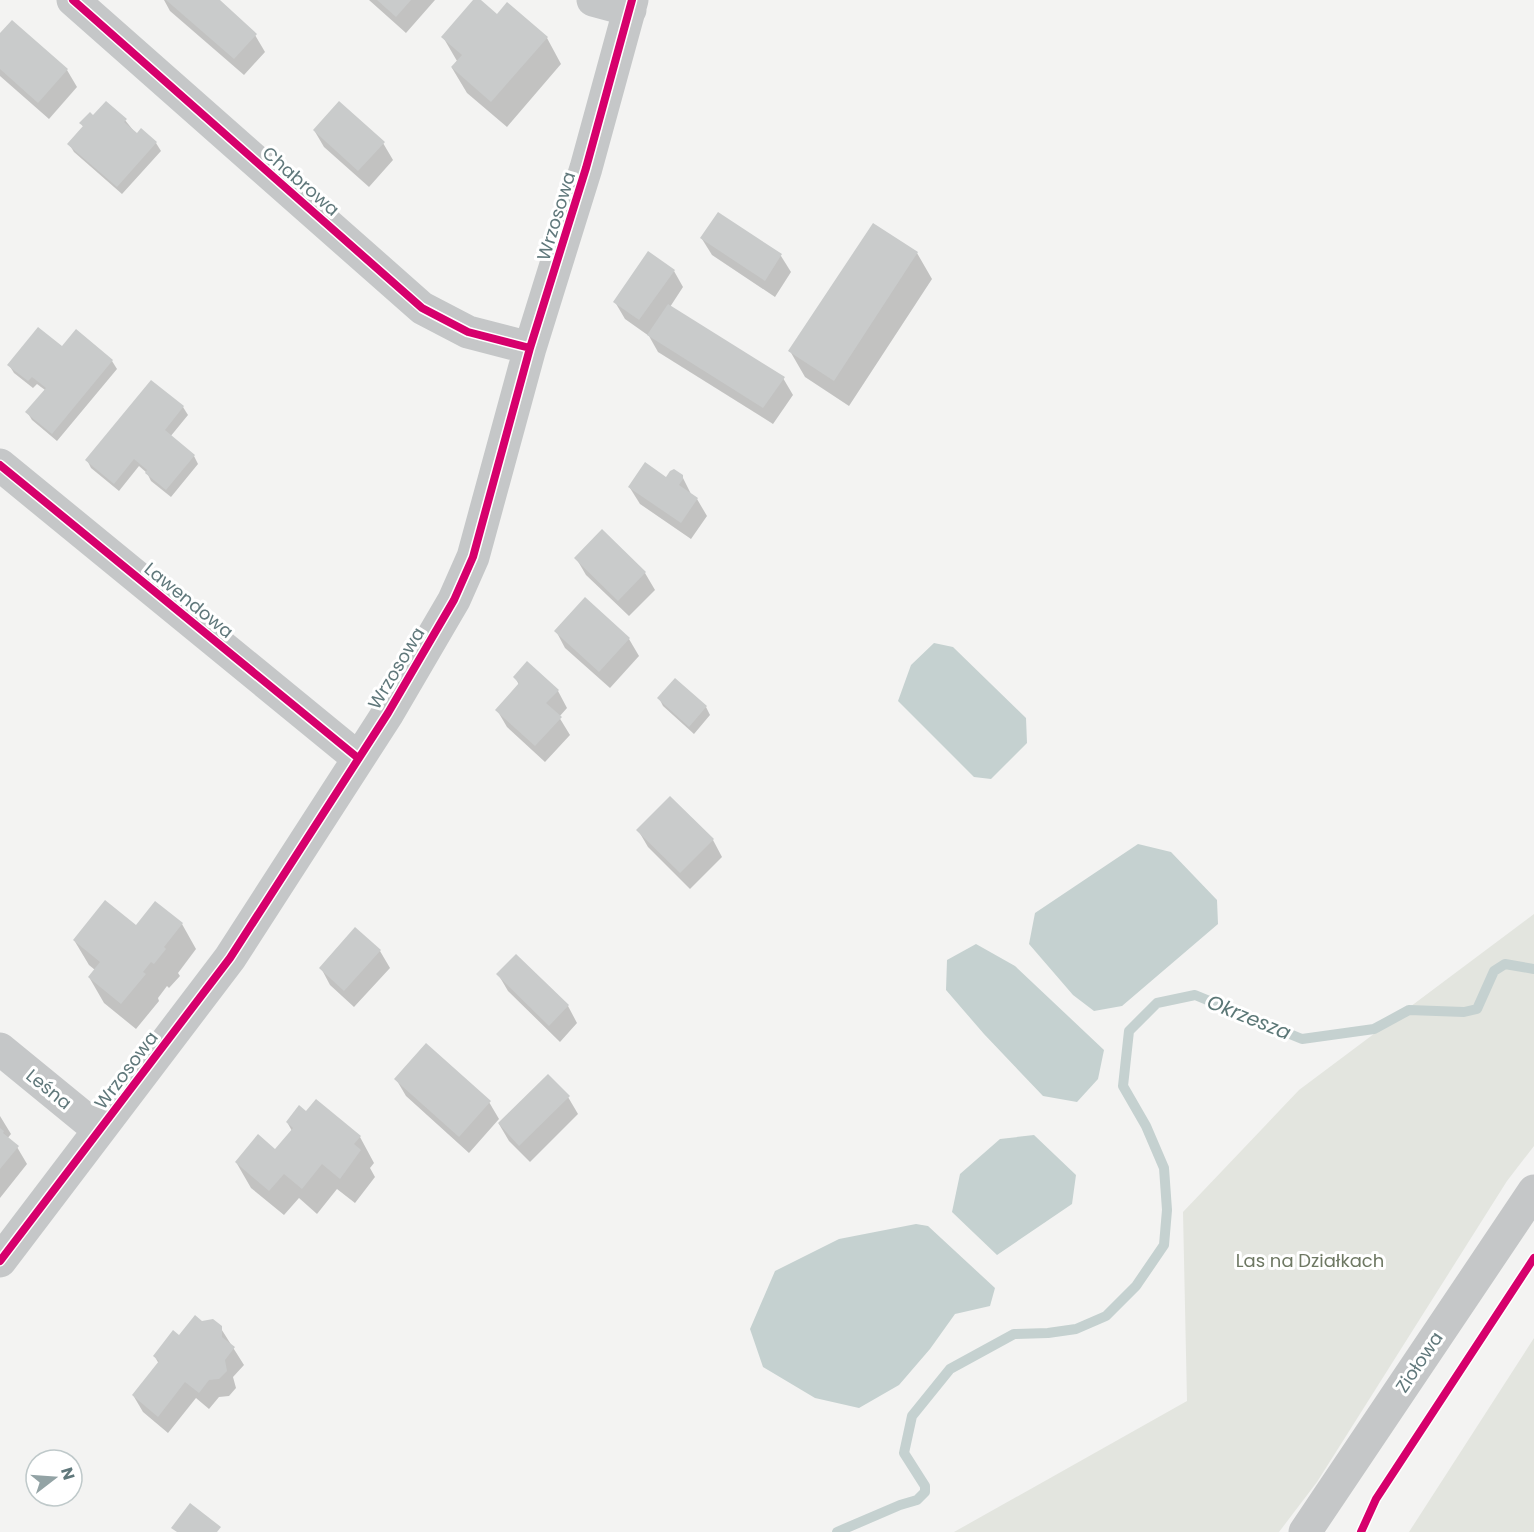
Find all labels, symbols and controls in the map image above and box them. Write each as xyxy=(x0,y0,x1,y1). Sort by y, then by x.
street label: Chabrowa xyxy=(257,140,345,222)
street label: Wrzosowa xyxy=(531,168,581,264)
street label: Lawendowa xyxy=(139,556,239,644)
street label: Wrzosowa xyxy=(362,622,430,714)
water label: Okrzesza xyxy=(1203,988,1295,1046)
street label: Wrzosowa xyxy=(88,1026,164,1114)
street label: Leśna xyxy=(21,1063,77,1115)
park label: Las na Działkach xyxy=(1236,1248,1384,1273)
street label: Ziołowa xyxy=(1389,1327,1449,1397)
north arrow xyxy=(24,1448,84,1508)
text: N xyxy=(55,1465,81,1483)

